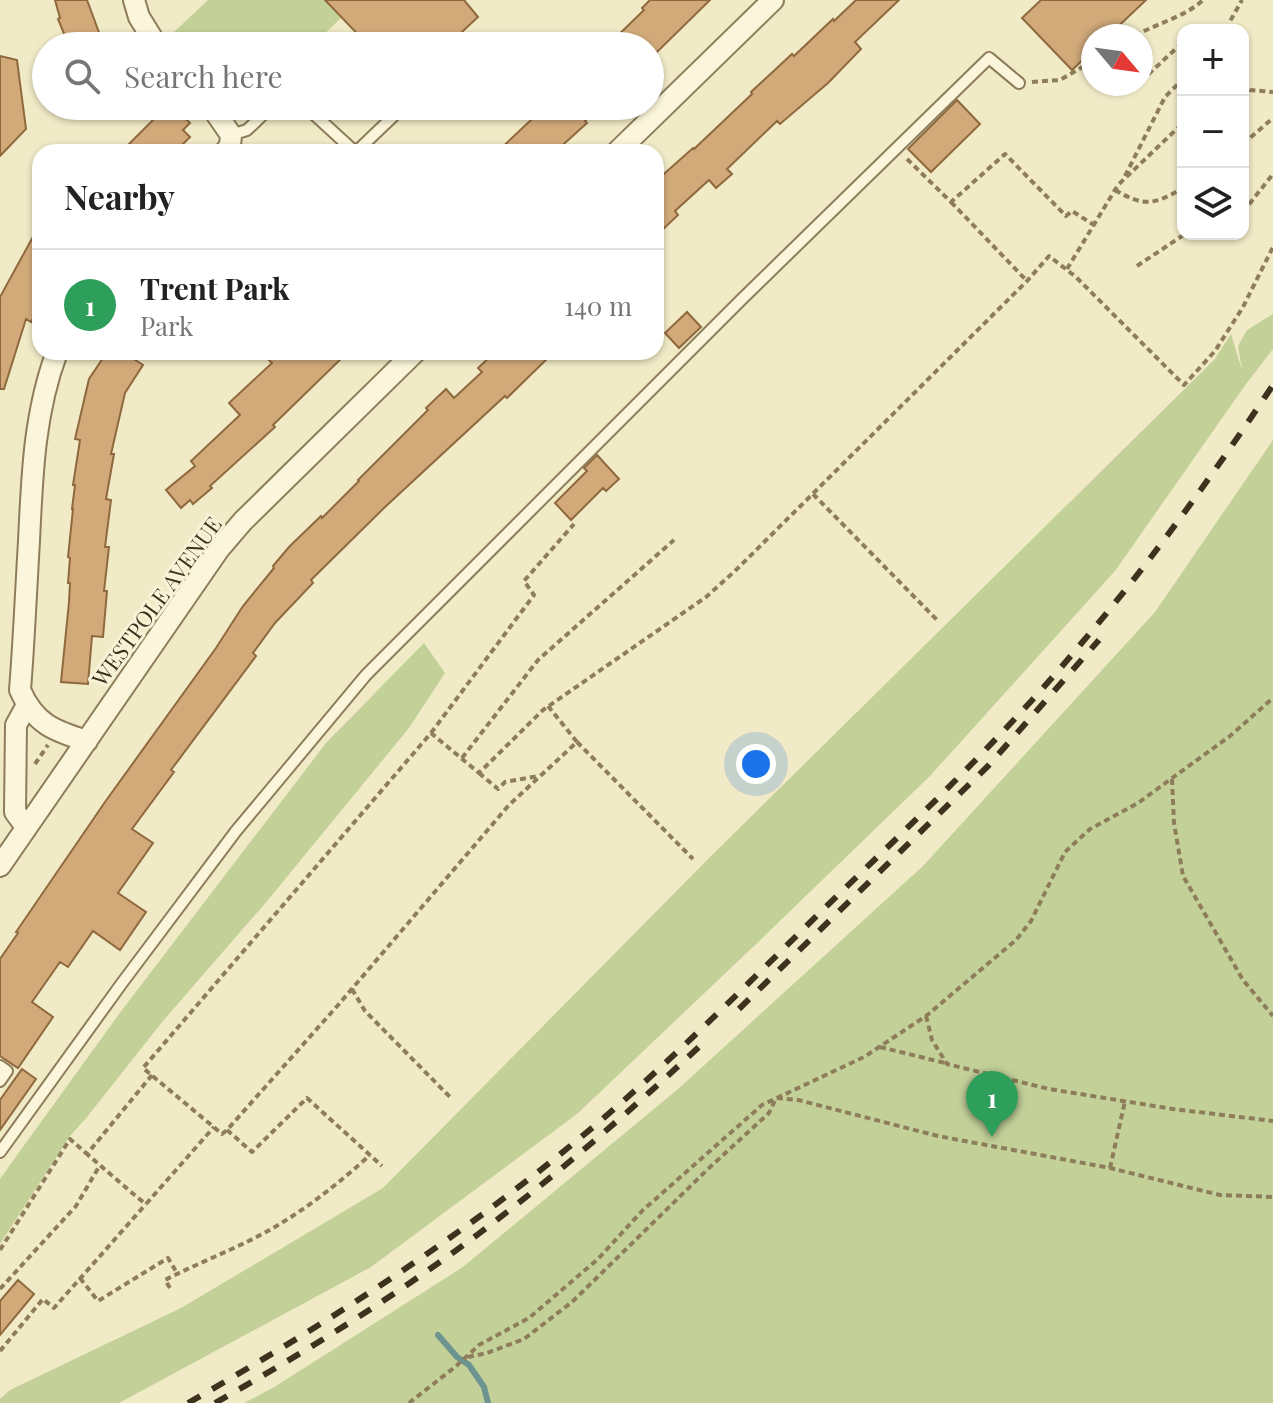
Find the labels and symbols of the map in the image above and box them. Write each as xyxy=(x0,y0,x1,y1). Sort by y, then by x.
north arrow xyxy=(1081,24,1153,96)
street label: WESTPOLE AVENUE xyxy=(84,510,228,693)
your location xyxy=(736,744,776,784)
pin: 1 xyxy=(966,1071,1018,1137)

